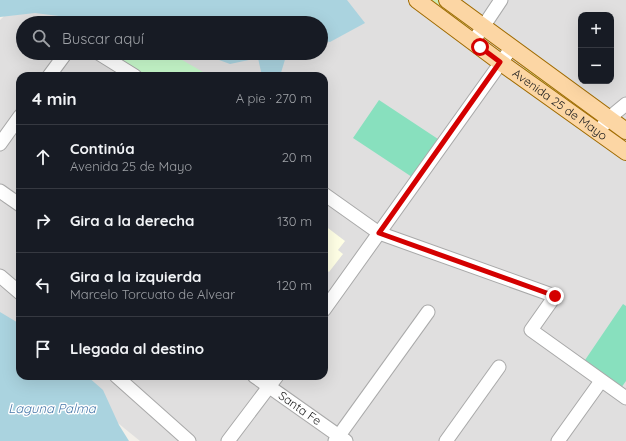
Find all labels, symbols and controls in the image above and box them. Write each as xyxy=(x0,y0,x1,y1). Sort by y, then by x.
map controls xyxy=(578,12,614,84)
button: + xyxy=(578,12,614,48)
search box xyxy=(16,16,328,60)
icon: search xyxy=(30,27,52,49)
text: Buscar aquí xyxy=(62,29,144,48)
route start xyxy=(471,38,489,56)
button: − xyxy=(578,48,614,84)
street label: Avenida 25 de Mayo xyxy=(510,65,610,143)
text: 4 min xyxy=(32,88,77,109)
text: A pie · 270 m xyxy=(236,90,312,106)
text: Continúa xyxy=(70,139,135,158)
icon: ahead xyxy=(32,146,54,168)
text: 20 m xyxy=(282,149,312,165)
text: Avenida 25 de Mayo xyxy=(70,158,192,174)
icon: right xyxy=(32,210,54,232)
text: Gira a la derecha xyxy=(70,211,195,230)
text: 130 m xyxy=(277,213,312,229)
text: Gira a la izquierda xyxy=(70,267,202,286)
icon: left xyxy=(32,274,54,296)
text: 120 m xyxy=(277,277,312,293)
text: Marcelo Torcuato de Alvear xyxy=(70,286,235,302)
route end xyxy=(546,287,564,305)
icon: arrive xyxy=(32,338,54,360)
text: Llegada al destino xyxy=(70,339,204,358)
street label: Santa Fe xyxy=(276,388,325,428)
water label: Laguna Palma xyxy=(8,400,97,416)

